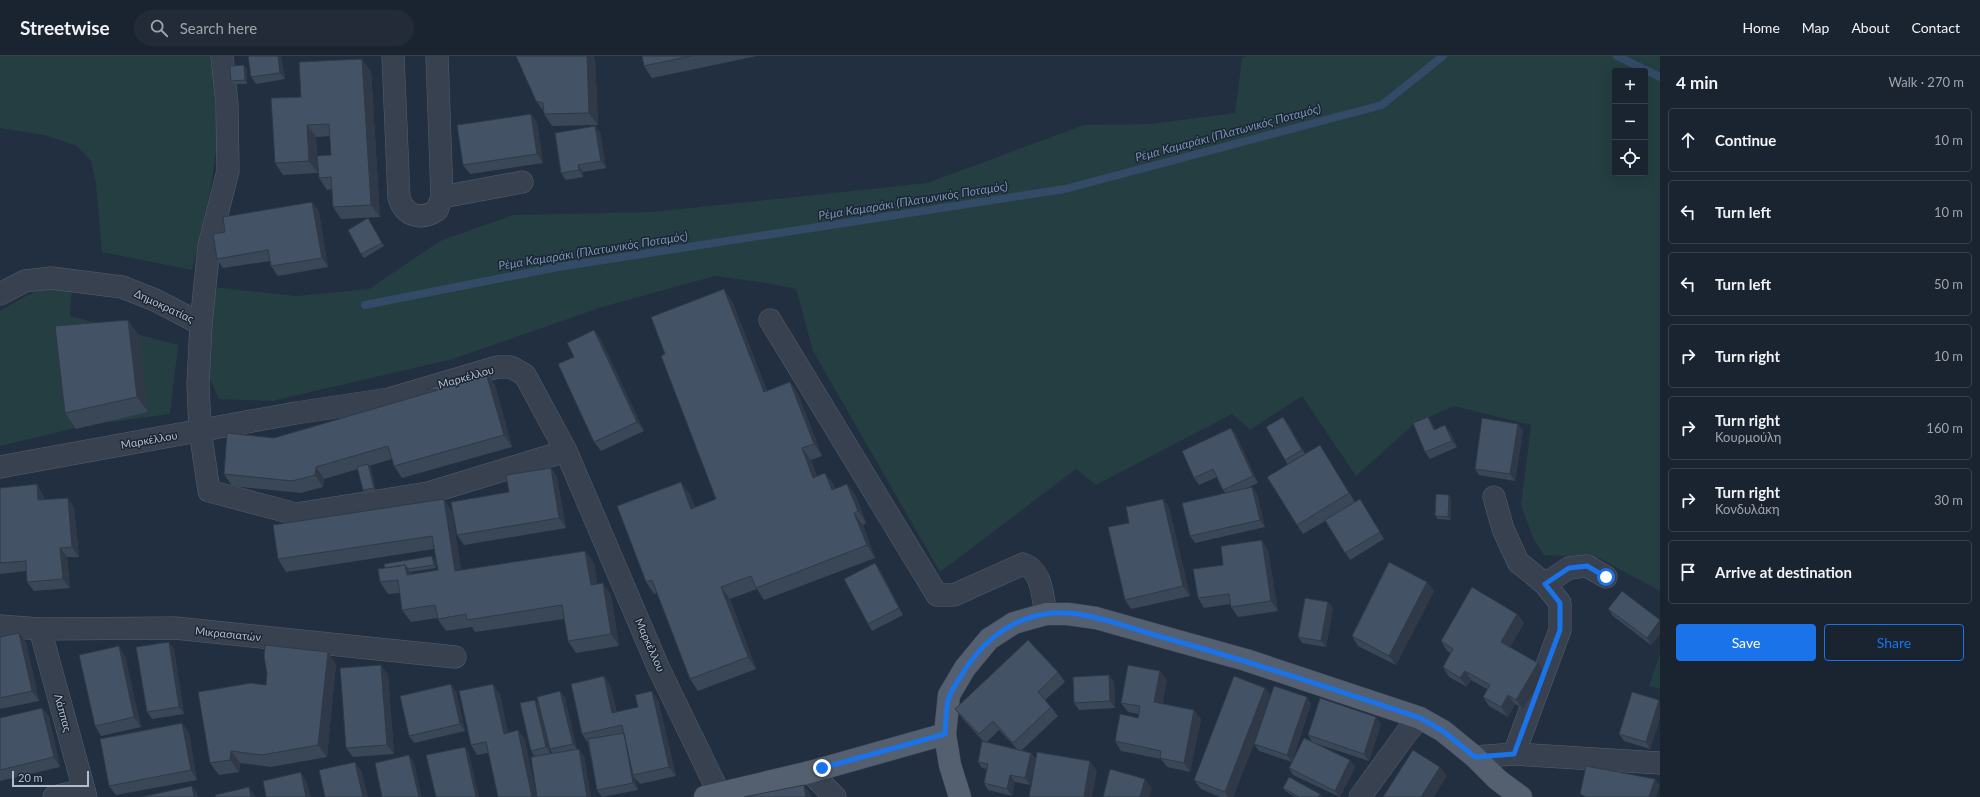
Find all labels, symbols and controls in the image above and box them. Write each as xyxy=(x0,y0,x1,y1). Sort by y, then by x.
search box xyxy=(134,10,414,46)
text: Streetwise xyxy=(20,16,110,39)
icon: search xyxy=(148,17,170,39)
text: Search here xyxy=(180,19,257,37)
text: Home xyxy=(1742,19,1780,36)
text: Map xyxy=(1802,19,1829,36)
text: About xyxy=(1851,19,1889,36)
text: Contact xyxy=(1911,19,1960,36)
map controls xyxy=(1612,68,1648,176)
button: + xyxy=(1612,68,1648,104)
text: 4 min xyxy=(1676,72,1718,93)
text: Walk · 270 m xyxy=(1888,74,1964,90)
water label: Ρέμα Καμαράκι (Πλατωνικός Ποταμός) xyxy=(1133,100,1322,165)
button: − xyxy=(1612,104,1648,140)
icon: ahead xyxy=(1677,129,1699,151)
text: Continue xyxy=(1715,131,1776,149)
text: 10 m xyxy=(1934,132,1963,148)
button: locate xyxy=(1612,140,1648,176)
water label: Ρέμα Καμαράκι (Πλατωνικός Ποταμός) xyxy=(817,178,1009,223)
icon: left xyxy=(1677,201,1699,223)
text: Turn left xyxy=(1715,203,1771,221)
text: 10 m xyxy=(1934,204,1963,220)
water label: Ρέμα Καμαράκι (Πλατωνικός Ποταμός) xyxy=(497,228,689,273)
icon: left xyxy=(1677,273,1699,295)
text: Turn left xyxy=(1715,275,1771,293)
text: 50 m xyxy=(1934,276,1963,292)
street label: Δημοκρατίας xyxy=(132,286,196,325)
icon: right xyxy=(1677,345,1699,367)
text: Turn right xyxy=(1715,347,1780,365)
text: 10 m xyxy=(1934,348,1963,364)
street label: Μαρκέλλου xyxy=(437,362,495,391)
text: Turn right xyxy=(1715,411,1780,429)
icon: right xyxy=(1677,417,1699,439)
text: 160 m xyxy=(1926,420,1963,436)
street label: Μαρκέλλου xyxy=(120,428,178,451)
text: Κουρμούλη xyxy=(1715,429,1781,445)
text: Turn right xyxy=(1715,483,1780,501)
icon: right xyxy=(1677,489,1699,511)
text: 30 m xyxy=(1934,492,1963,508)
text: Κονδυλάκη xyxy=(1715,501,1780,517)
icon: arrive xyxy=(1677,561,1699,583)
text: Arrive at destination xyxy=(1715,563,1852,581)
route start xyxy=(1597,568,1615,586)
street label: Μαρκέλλου xyxy=(633,616,668,674)
street label: Μικρασιατών xyxy=(194,624,262,643)
button: Save xyxy=(1676,624,1816,661)
button: Share xyxy=(1824,624,1964,661)
street label: Λάππας xyxy=(52,692,75,733)
route end xyxy=(813,759,831,777)
scale bar xyxy=(12,769,89,788)
text: 20 m xyxy=(18,771,43,784)

